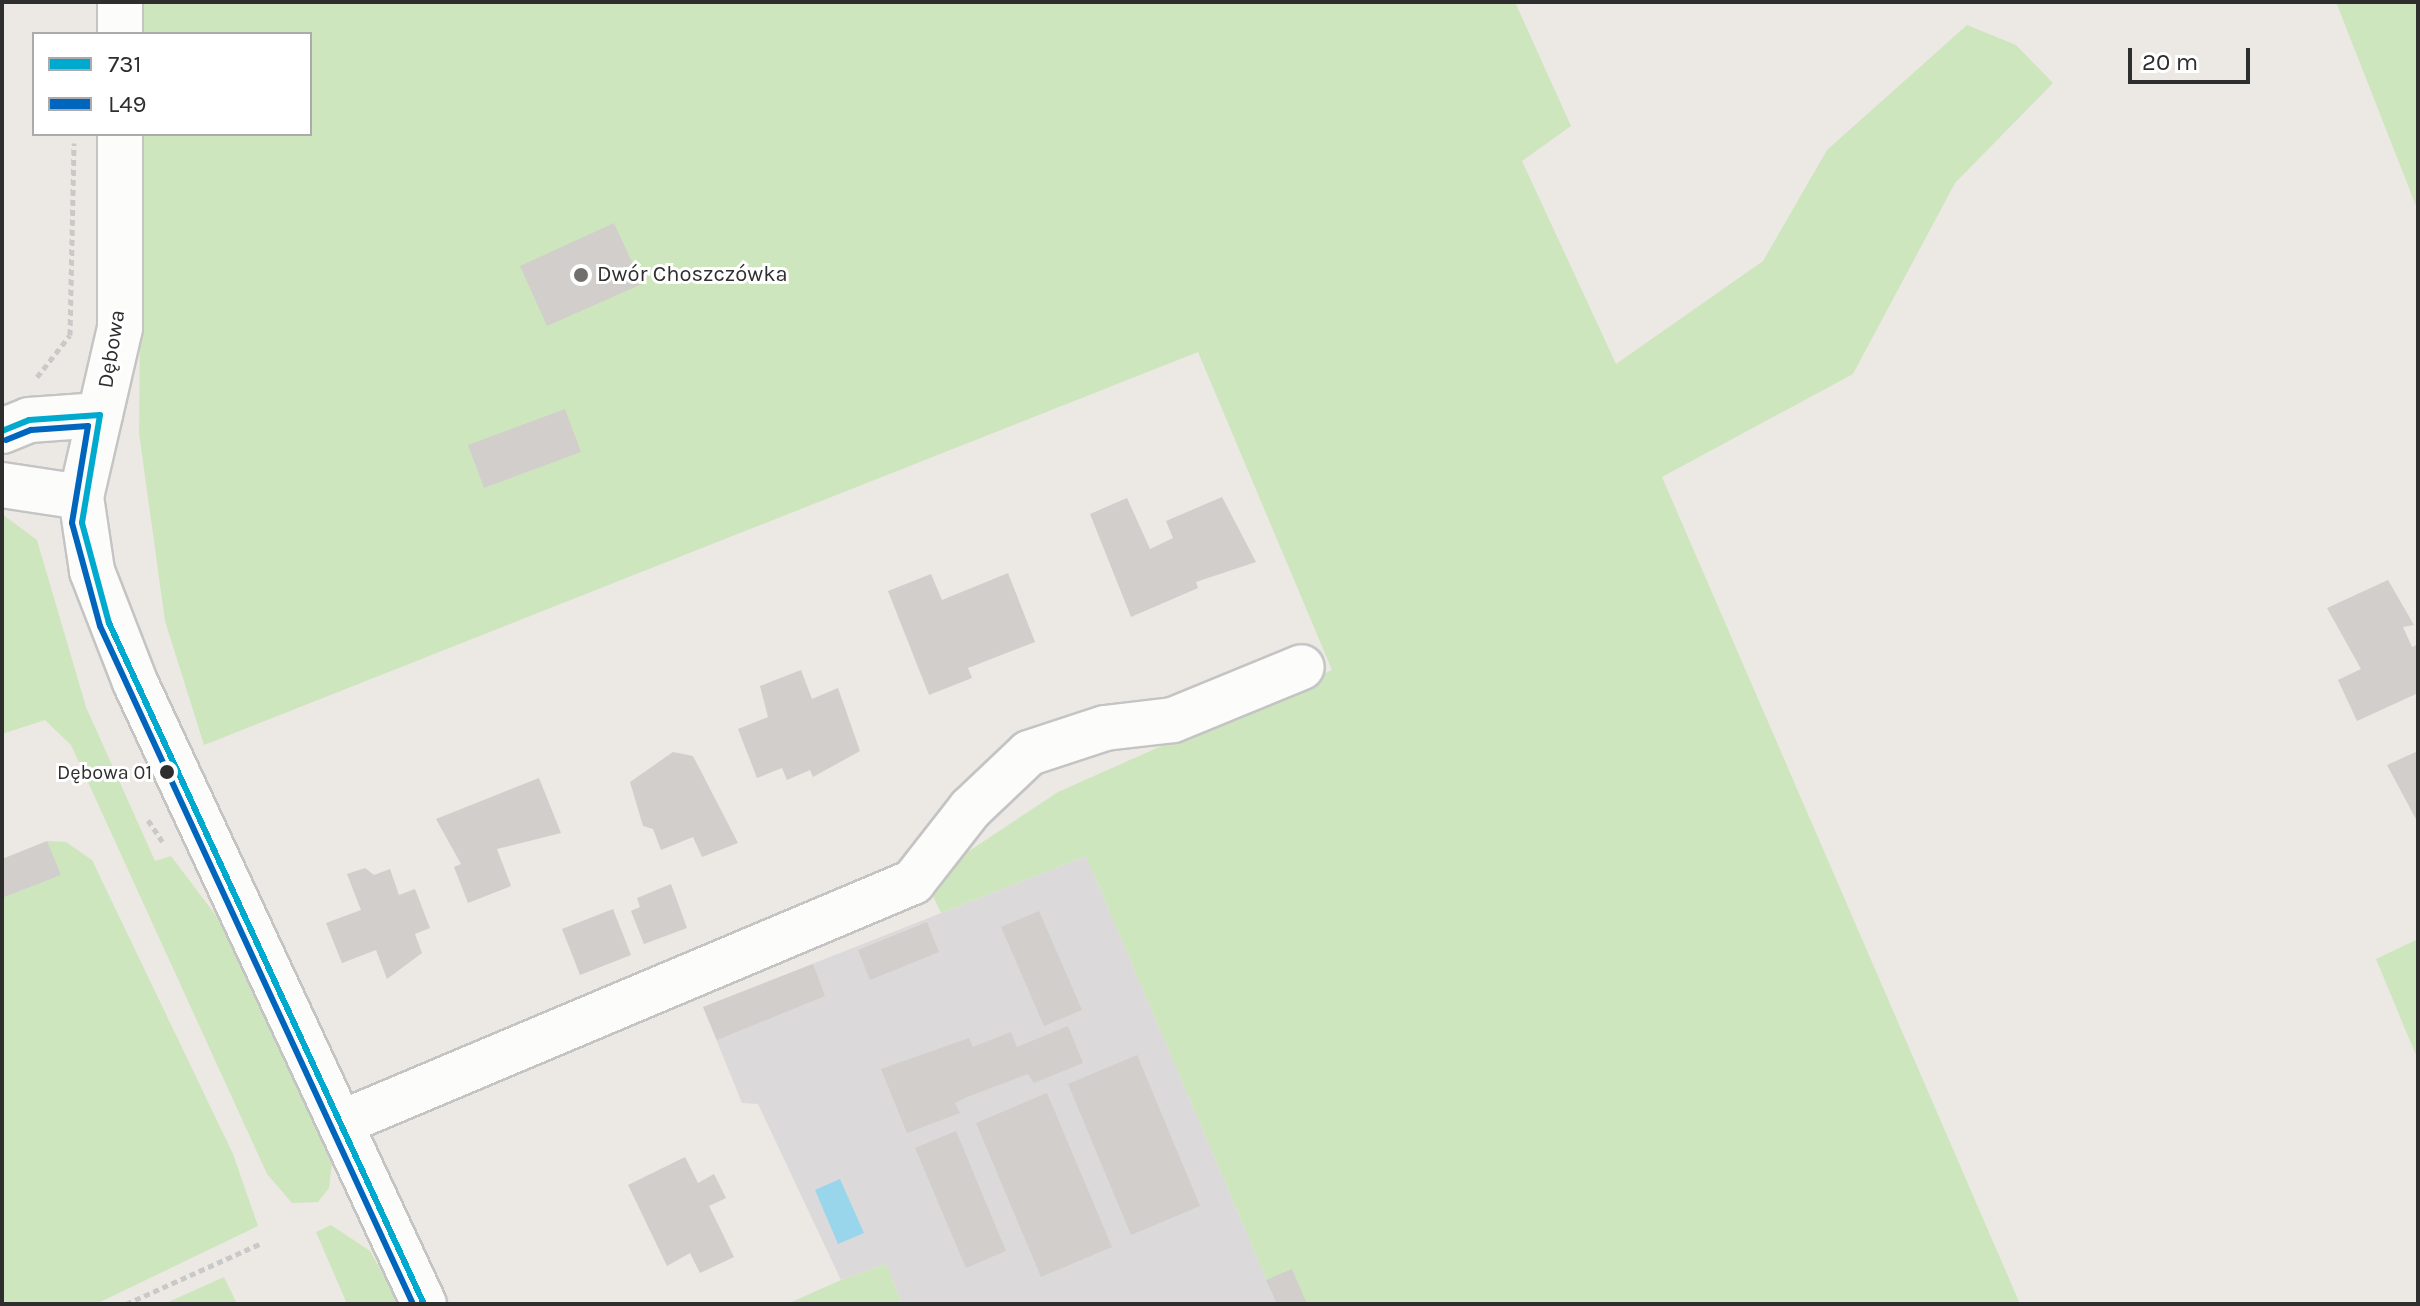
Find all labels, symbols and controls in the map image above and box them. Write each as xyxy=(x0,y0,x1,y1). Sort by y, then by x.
legend xyxy=(32,32,312,136)
scale bar xyxy=(2132,32,2254,82)
text: 20 m xyxy=(2142,48,2198,76)
text: 731 xyxy=(108,50,141,78)
text: L49 xyxy=(108,90,147,118)
place label: Dwór Choszczówka xyxy=(597,262,788,288)
marker: Dwór Choszczówka xyxy=(572,266,590,284)
street label: Dębowa xyxy=(93,308,131,390)
place label: Dębowa 01 xyxy=(57,760,152,784)
marker: Dębowa 01 xyxy=(159,764,175,780)

